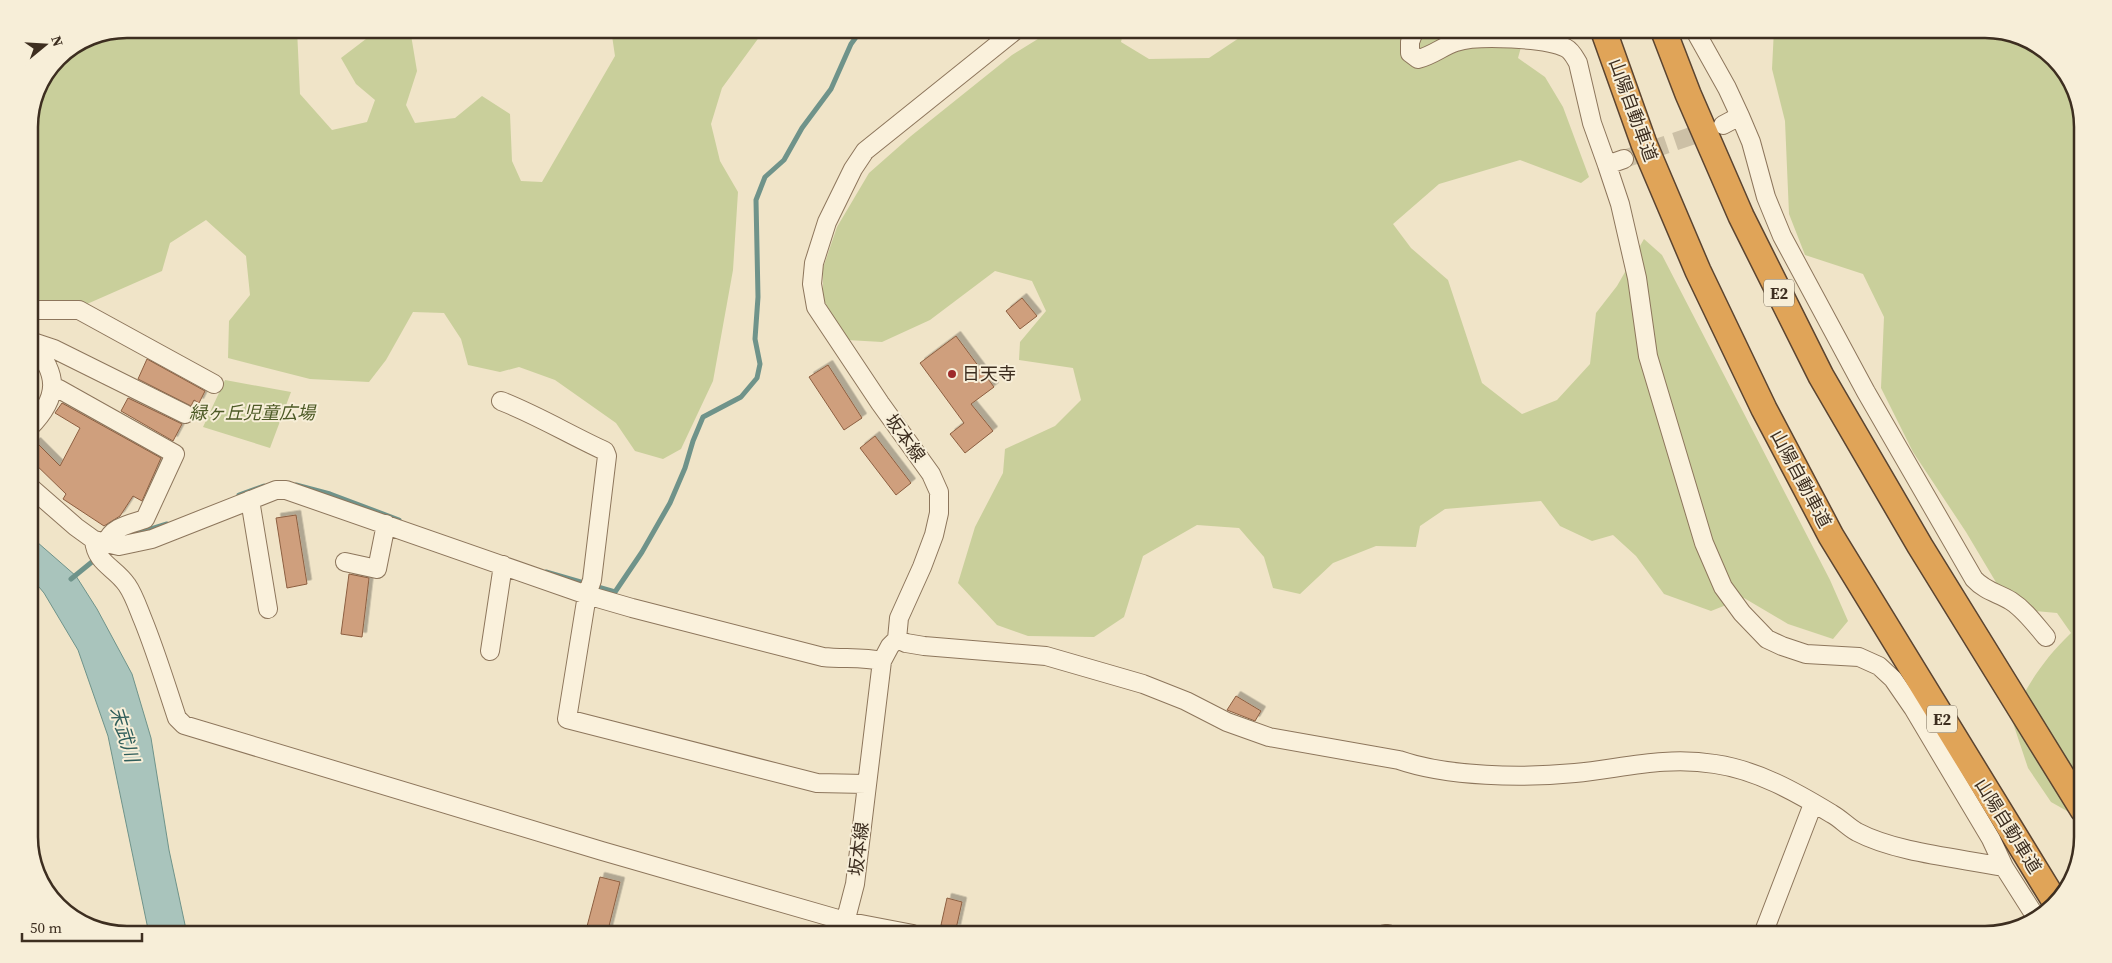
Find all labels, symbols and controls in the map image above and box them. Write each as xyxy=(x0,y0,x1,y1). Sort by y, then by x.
north arrow xyxy=(20,20,70,70)
text: N xyxy=(46,33,68,49)
street label: 山陽自動車道 xyxy=(1603,55,1664,165)
road number: E2 xyxy=(1764,280,1794,306)
place label: 日天寺 xyxy=(962,361,1016,386)
marker: 日天寺 xyxy=(946,368,958,380)
park label: 緑ヶ丘児童広場 xyxy=(189,400,317,425)
street label: 坂本線 xyxy=(879,409,931,467)
street label: 山陽自動車道 xyxy=(1765,425,1838,532)
water label: 末武川 xyxy=(104,703,146,767)
road number: E2 xyxy=(1927,706,1957,732)
street label: 山陽自動車道 xyxy=(1969,773,2048,878)
street label: 坂本線 xyxy=(843,821,874,877)
scale bar xyxy=(22,910,142,942)
text: 50 m xyxy=(30,917,62,938)

